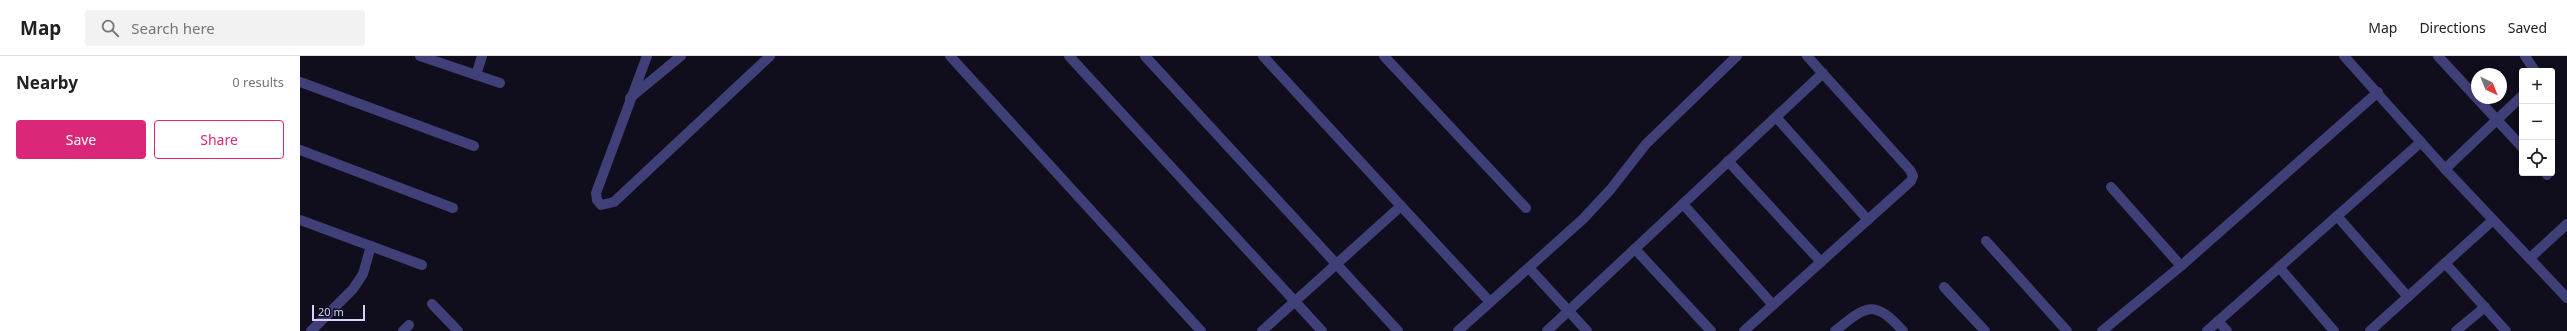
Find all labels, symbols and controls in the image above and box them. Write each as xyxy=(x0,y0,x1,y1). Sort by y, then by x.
search box xyxy=(85,10,365,46)
text: Map xyxy=(20,15,61,41)
icon: search xyxy=(99,17,121,39)
text: Search here xyxy=(131,18,215,38)
text: Map xyxy=(2368,18,2397,37)
text: Directions xyxy=(2419,18,2486,37)
text: Saved xyxy=(2508,18,2547,37)
north arrow xyxy=(2471,68,2507,104)
map controls xyxy=(2519,68,2555,176)
button: + xyxy=(2519,68,2555,104)
text: Nearby xyxy=(16,71,78,94)
text: 0 results xyxy=(232,73,284,91)
button: − xyxy=(2519,104,2555,140)
button: Save xyxy=(16,120,146,159)
button: Share xyxy=(154,120,284,159)
button: locate xyxy=(2519,140,2555,176)
scale bar xyxy=(312,303,365,322)
text: 20 m xyxy=(318,304,344,319)

